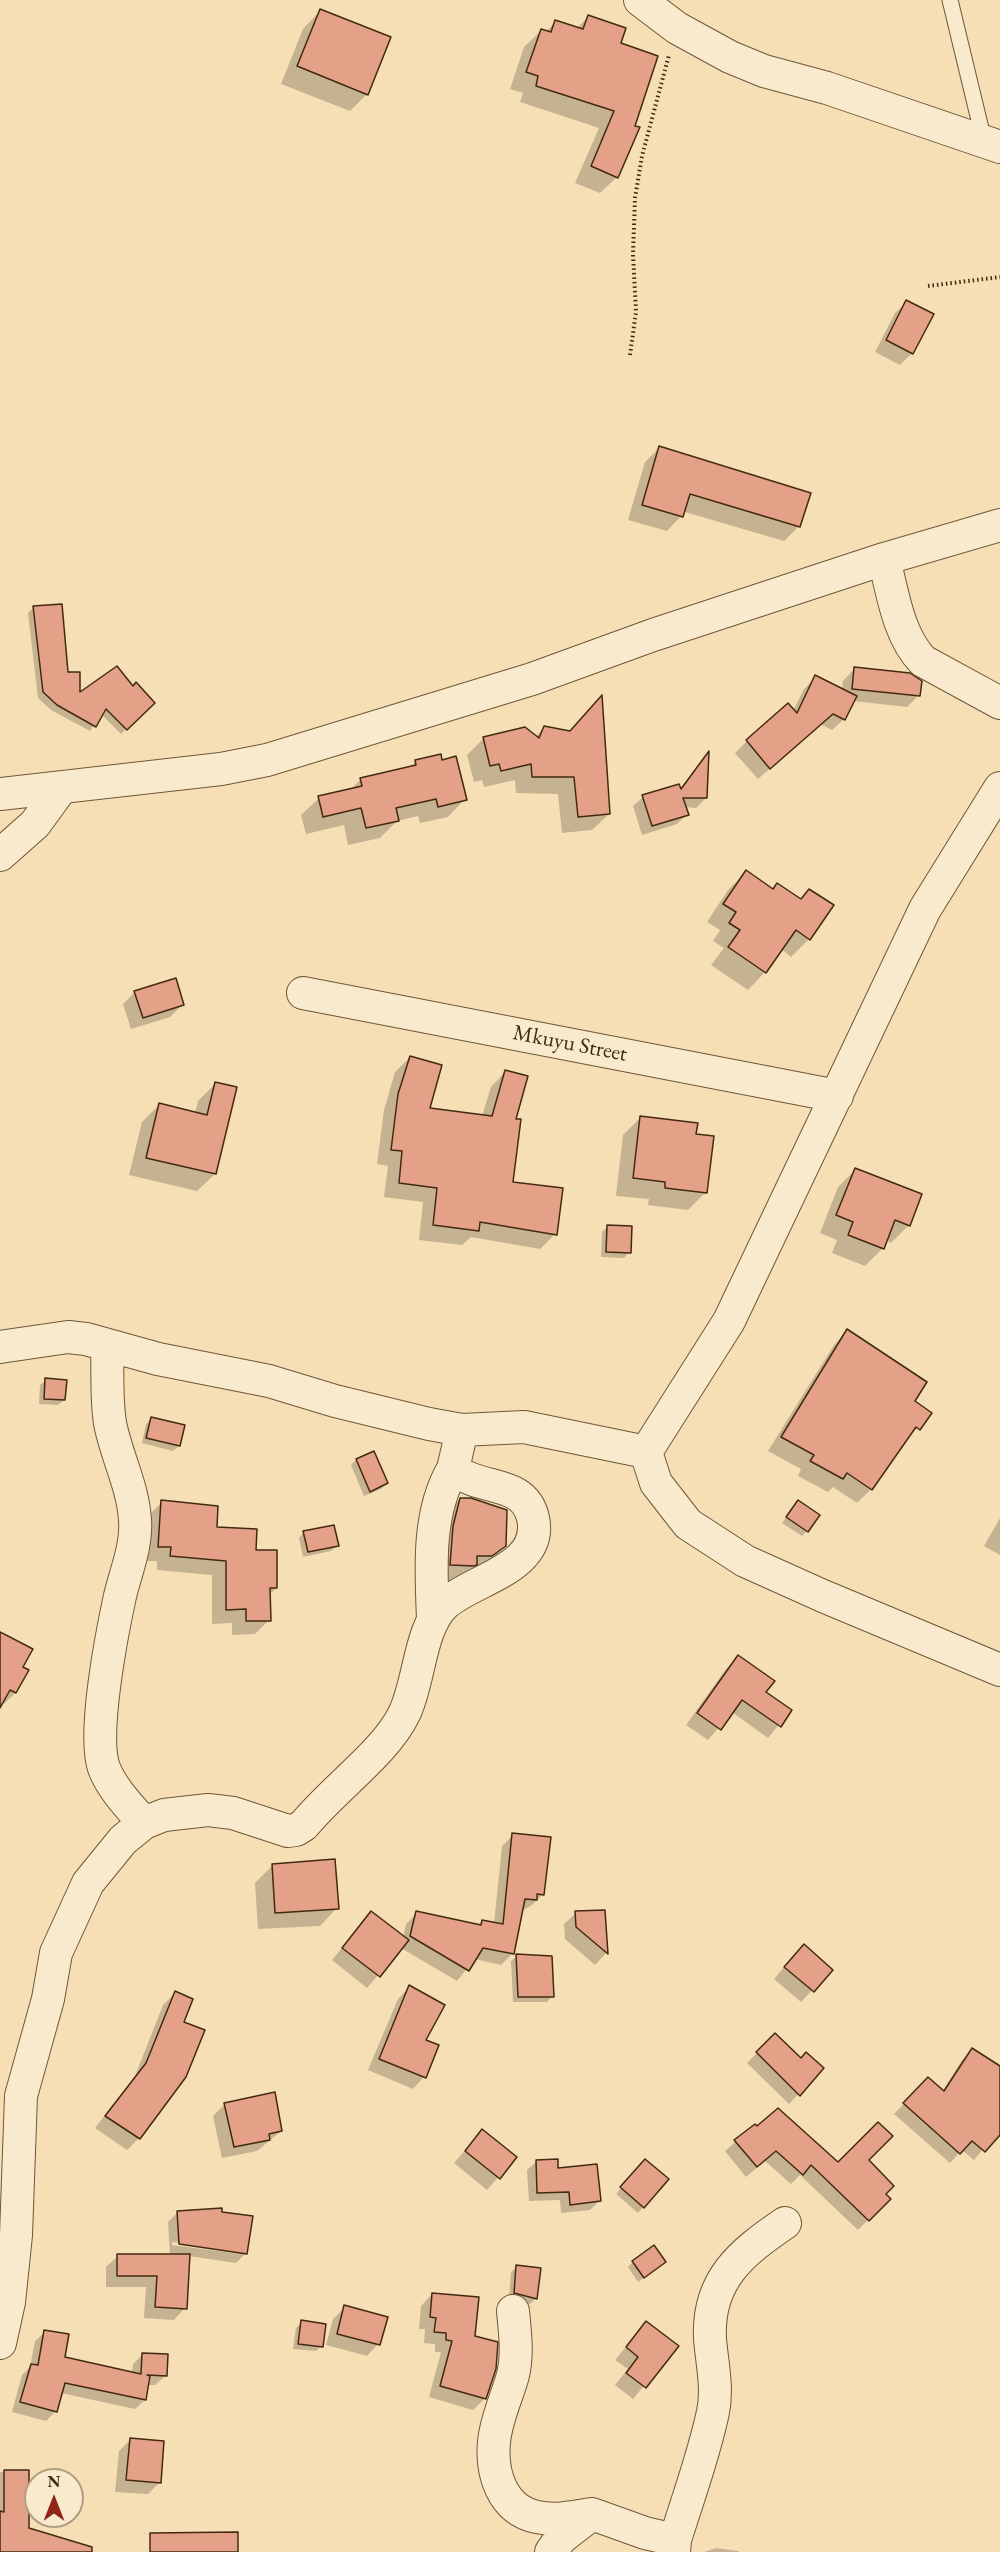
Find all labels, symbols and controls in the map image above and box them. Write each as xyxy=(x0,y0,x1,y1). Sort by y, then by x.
street label: Mkuyu Street xyxy=(511,1020,629,1068)
north arrow xyxy=(24,2468,84,2528)
text: N xyxy=(48,2471,60,2492)

